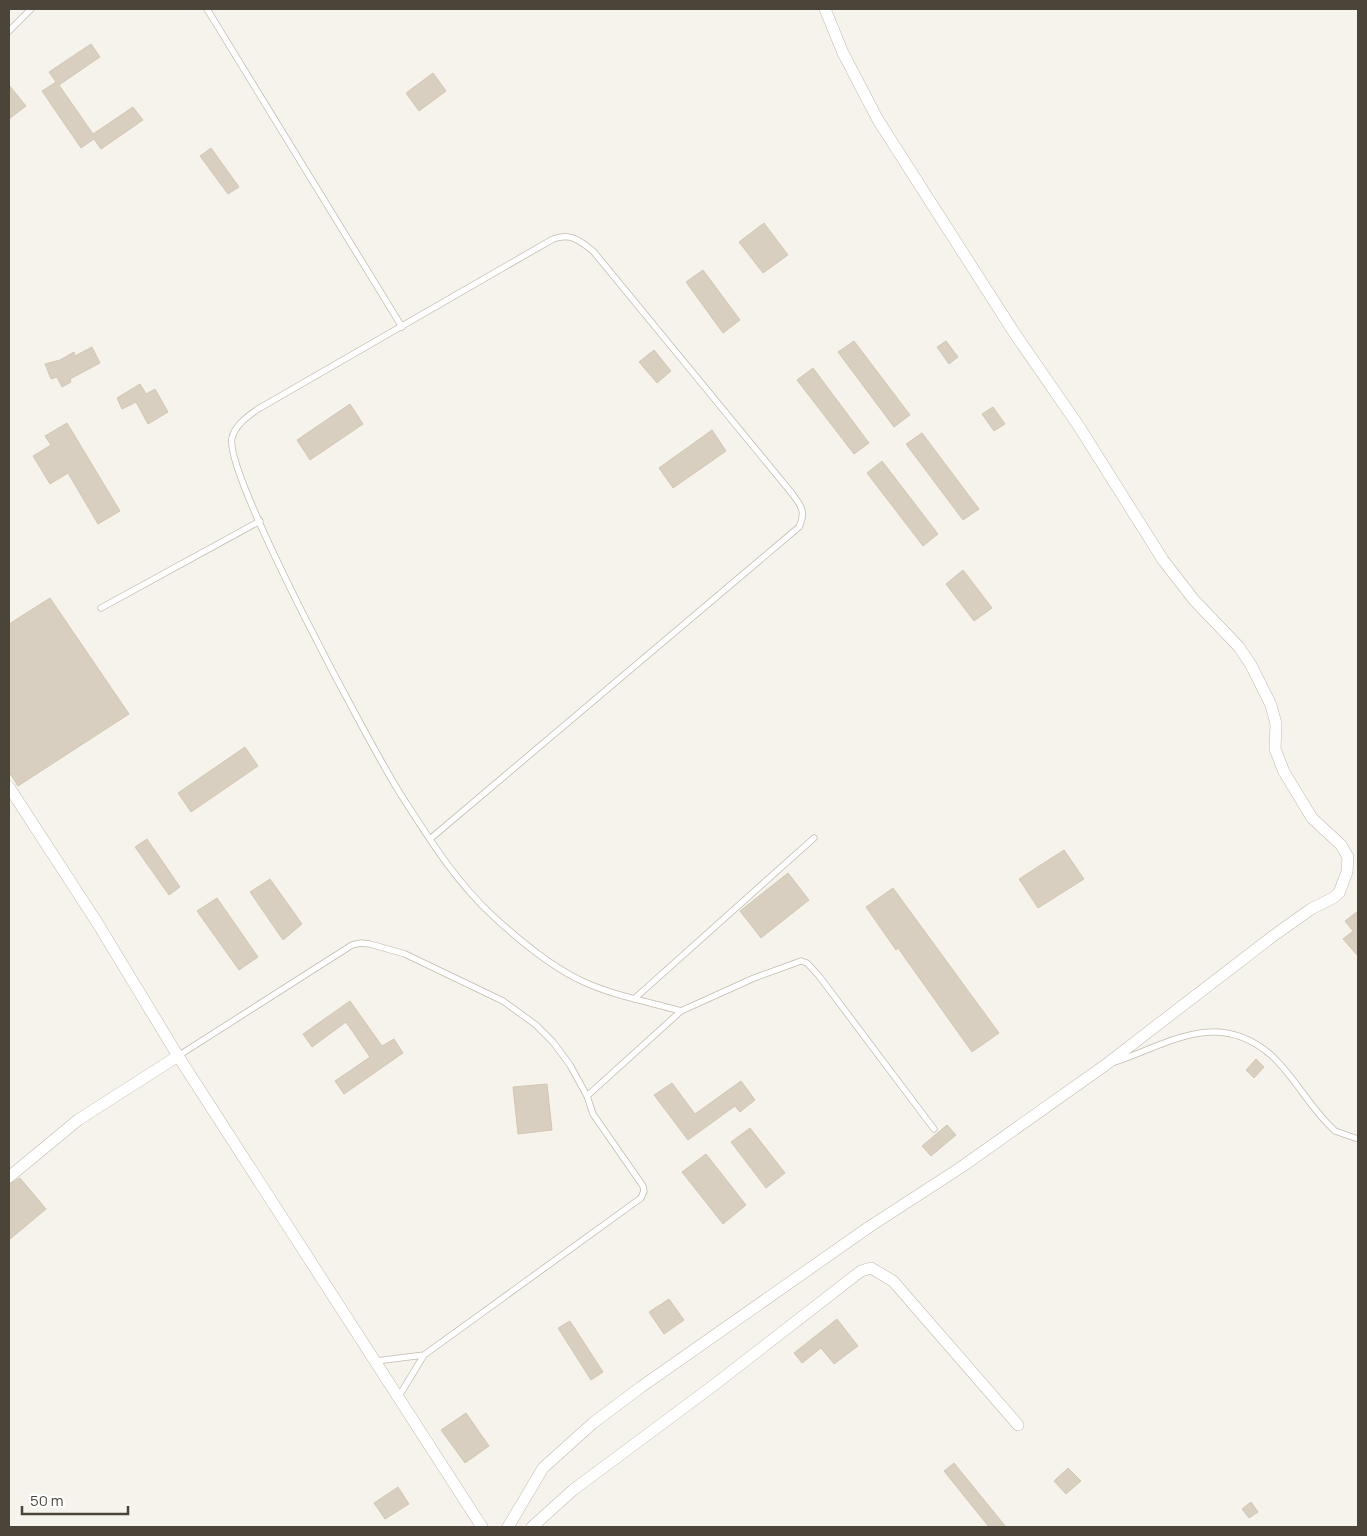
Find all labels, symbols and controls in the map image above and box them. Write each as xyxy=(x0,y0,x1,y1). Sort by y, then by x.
scale bar xyxy=(22,1484,129,1516)
text: 50 m xyxy=(30,1490,64,1511)

